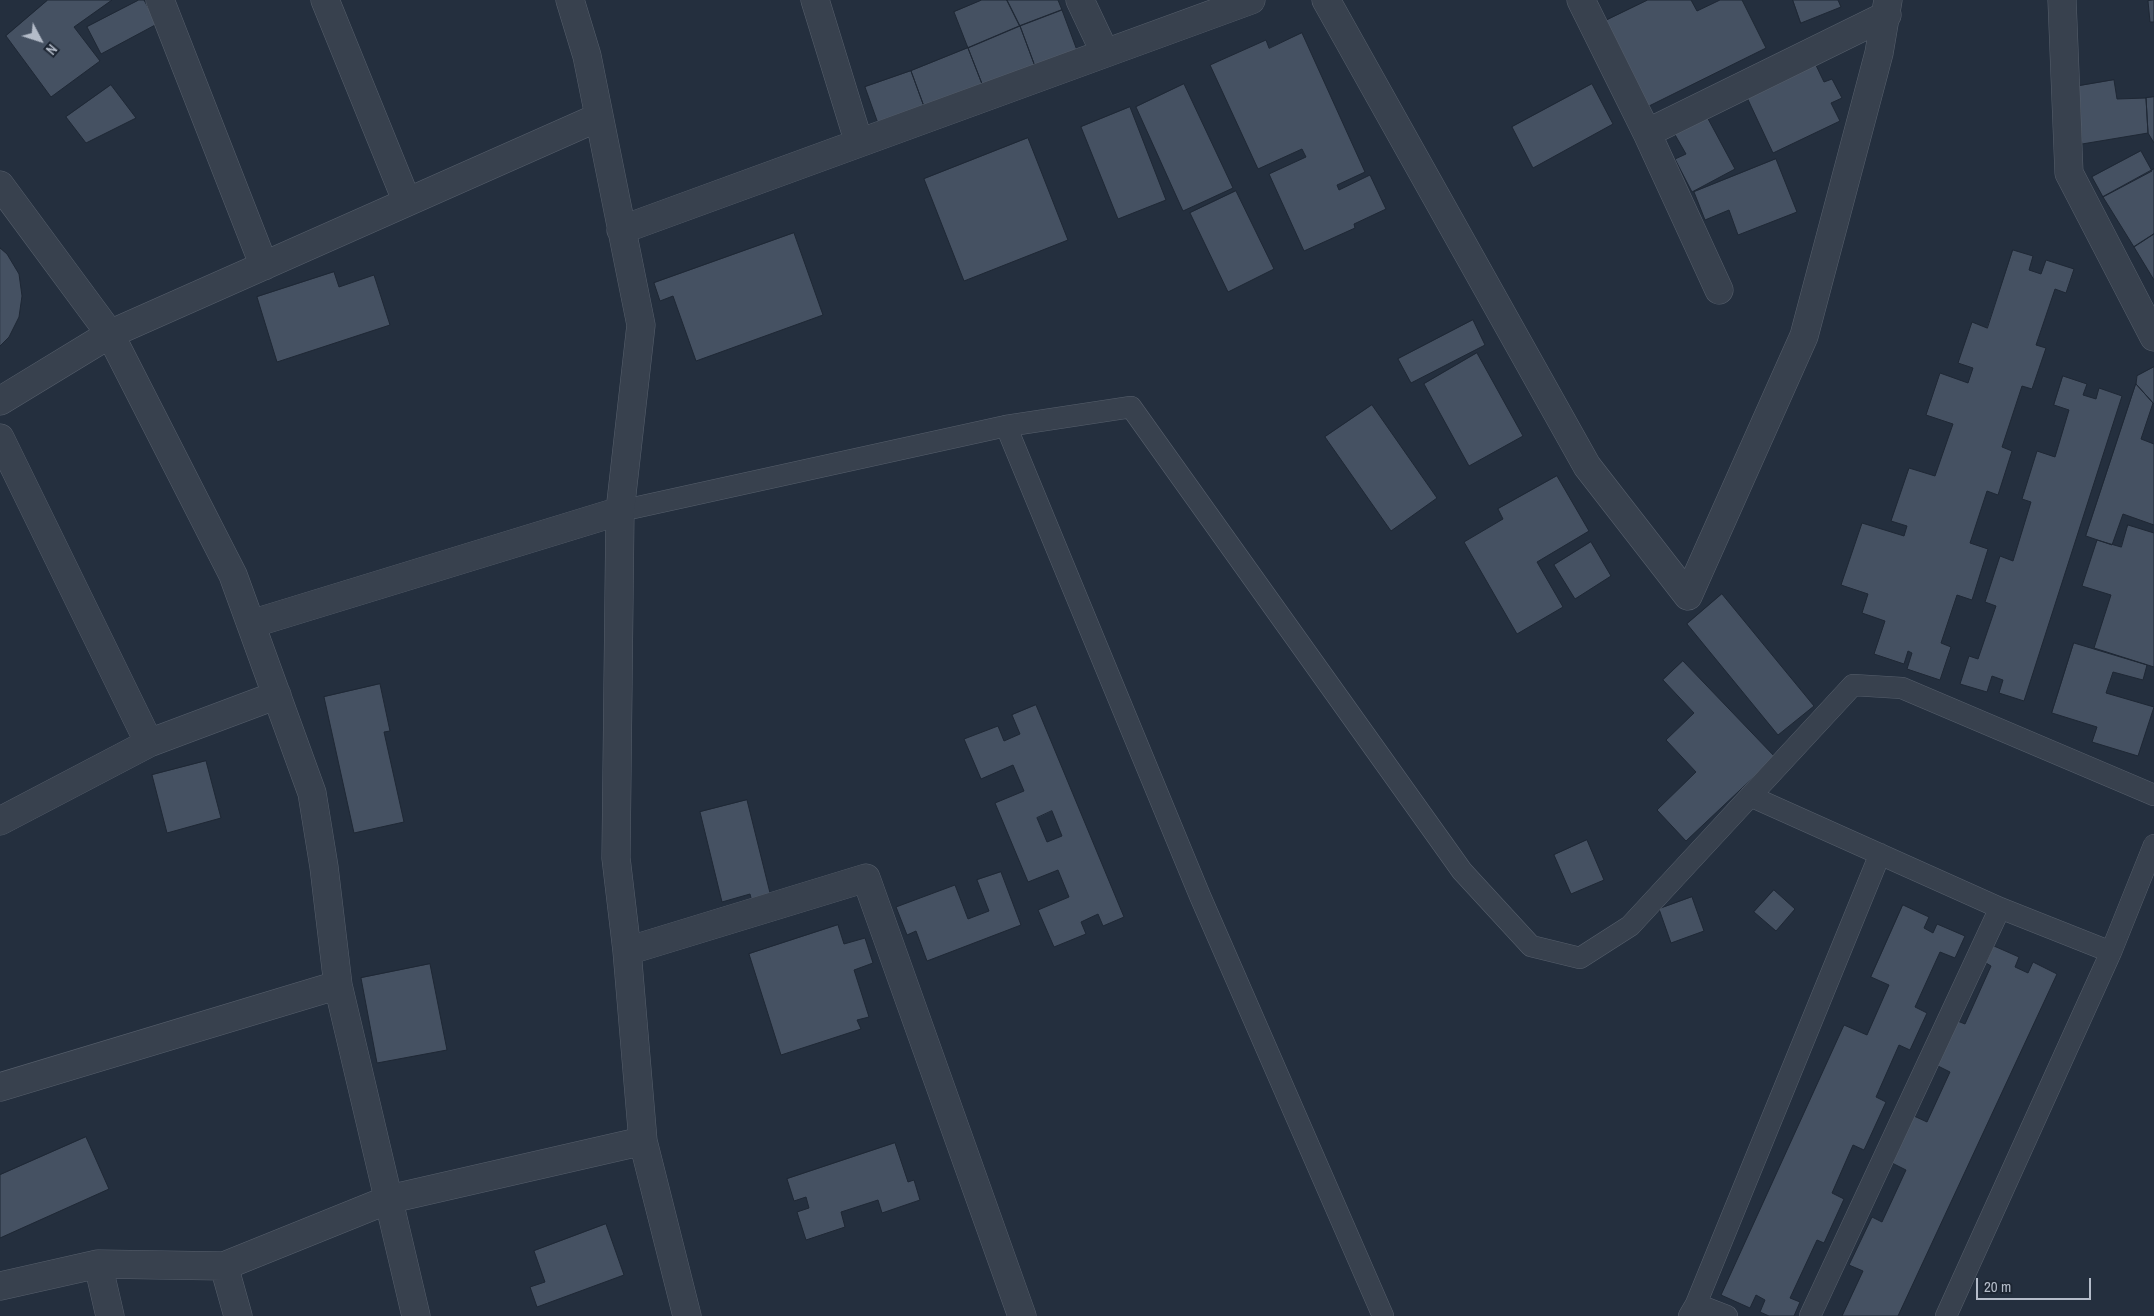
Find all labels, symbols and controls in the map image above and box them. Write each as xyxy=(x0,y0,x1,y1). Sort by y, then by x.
north arrow xyxy=(15,15,65,65)
text: N xyxy=(42,41,61,59)
scale bar xyxy=(1979,1268,2094,1300)
text: 20 m xyxy=(1984,1276,2011,1297)

